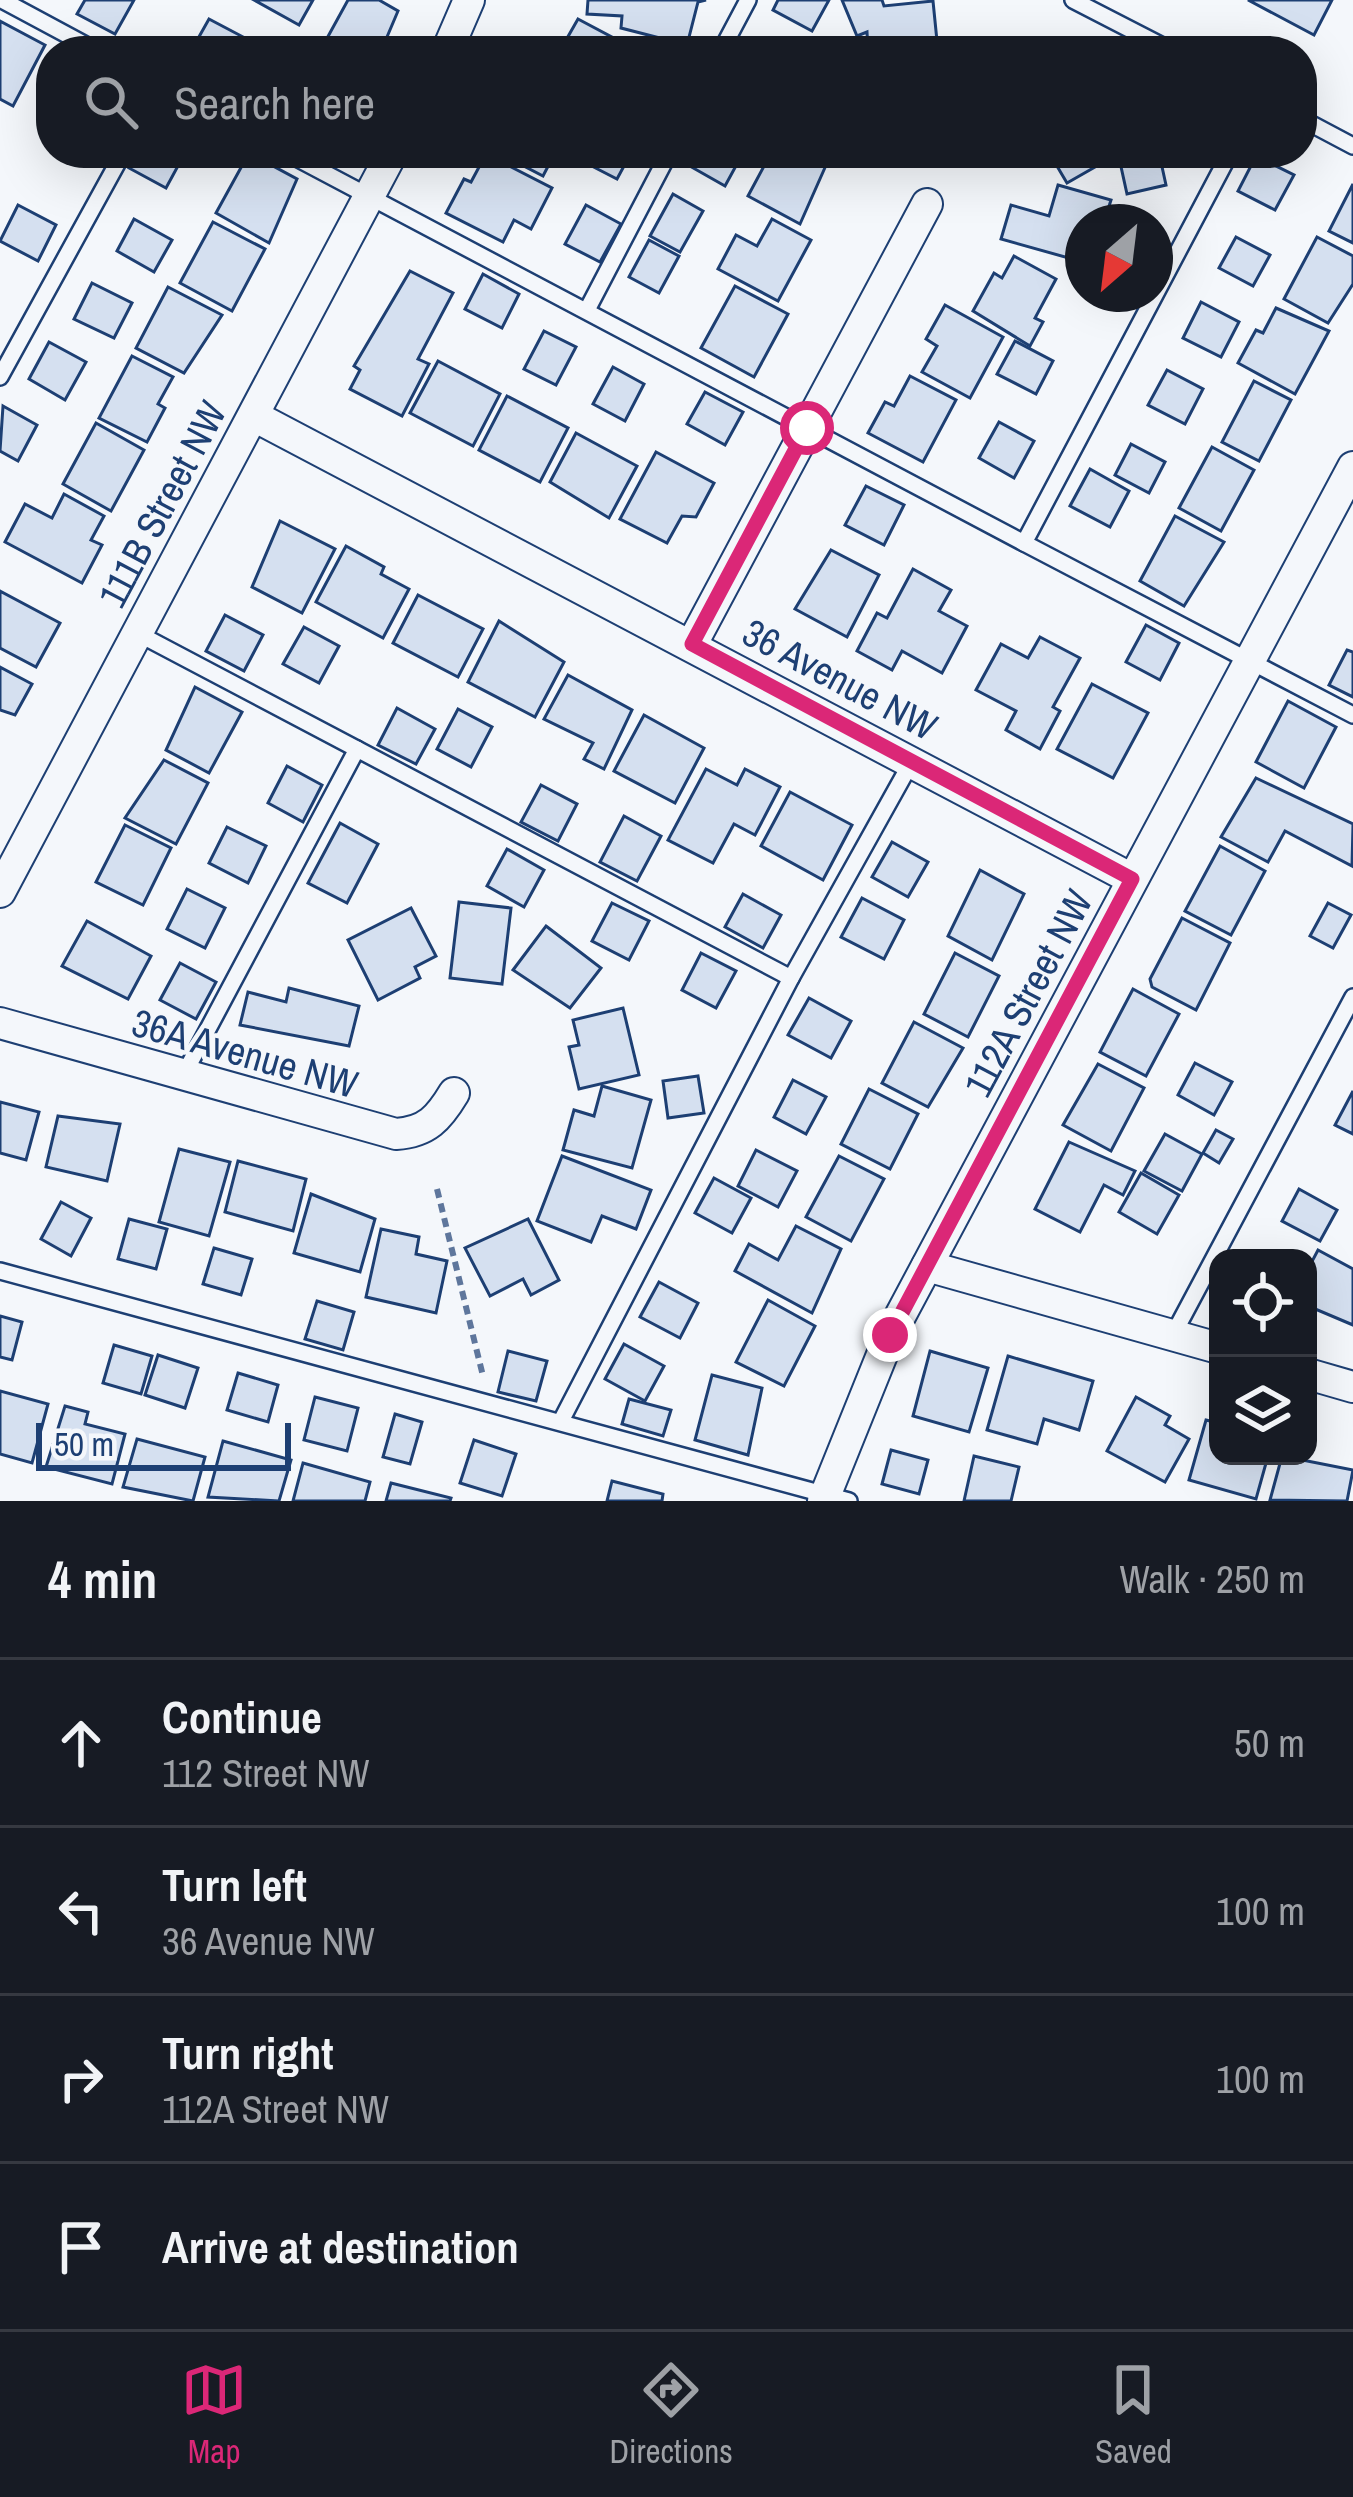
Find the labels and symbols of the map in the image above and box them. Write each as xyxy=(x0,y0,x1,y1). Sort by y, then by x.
north arrow xyxy=(1065,204,1173,312)
street label: 111B Street NW xyxy=(86,392,238,616)
route start xyxy=(780,401,834,455)
street label: 36 Avenue NW xyxy=(734,606,946,752)
street label: 112A Street NW xyxy=(952,881,1104,1105)
street label: 36A Avenue NW xyxy=(126,996,364,1110)
route end xyxy=(863,1308,917,1362)
scale bar xyxy=(36,1417,291,1470)

